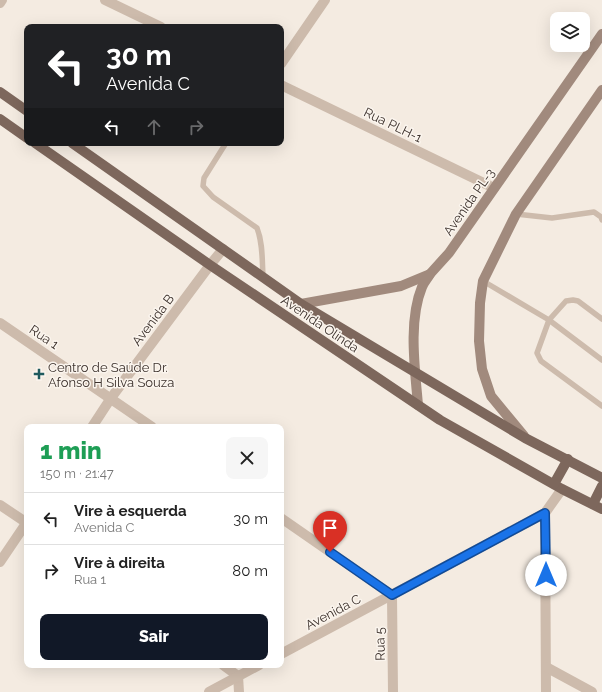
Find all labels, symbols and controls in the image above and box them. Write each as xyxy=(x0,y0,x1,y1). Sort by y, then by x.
map controls xyxy=(550,12,590,52)
button: layers xyxy=(550,12,590,52)
text: 30 m xyxy=(106,39,172,72)
icon: left xyxy=(40,40,92,92)
text: Avenida C xyxy=(106,73,190,94)
street label: Rua PLH-1 xyxy=(362,105,425,146)
icon: left xyxy=(101,116,123,138)
icon: ahead xyxy=(143,116,165,138)
icon: right xyxy=(185,116,207,138)
street label: Avenida PL-3 xyxy=(440,166,498,238)
street label: Avenida B xyxy=(129,291,177,349)
street label: Avenida Olinda xyxy=(278,292,362,356)
street label: Rua 1 xyxy=(27,322,62,352)
place label: Centro de Saúde Dr. Afonso H Silva Souza xyxy=(48,360,174,390)
marker: Centro de Saúde Dr. Afonso H Silva Souza xyxy=(33,368,45,380)
text: 1 min xyxy=(40,436,102,465)
button: close xyxy=(226,437,268,479)
text: 150 m · 21:47 xyxy=(40,466,114,481)
text: Vire à esquerda xyxy=(74,502,187,520)
icon: left xyxy=(40,508,62,530)
text: 30 m xyxy=(233,510,268,528)
pin xyxy=(313,511,347,552)
icon: arrive xyxy=(319,517,341,539)
text: Avenida C xyxy=(74,520,135,535)
text: Vire à direita xyxy=(74,554,165,572)
position arrow xyxy=(525,554,567,596)
icon: right xyxy=(40,560,62,582)
text: 80 m xyxy=(232,562,268,580)
text: Rua 1 xyxy=(74,572,106,587)
street label: Avenida C xyxy=(303,591,363,633)
button: Sair xyxy=(40,614,268,660)
street label: Rua 5 xyxy=(372,627,388,661)

